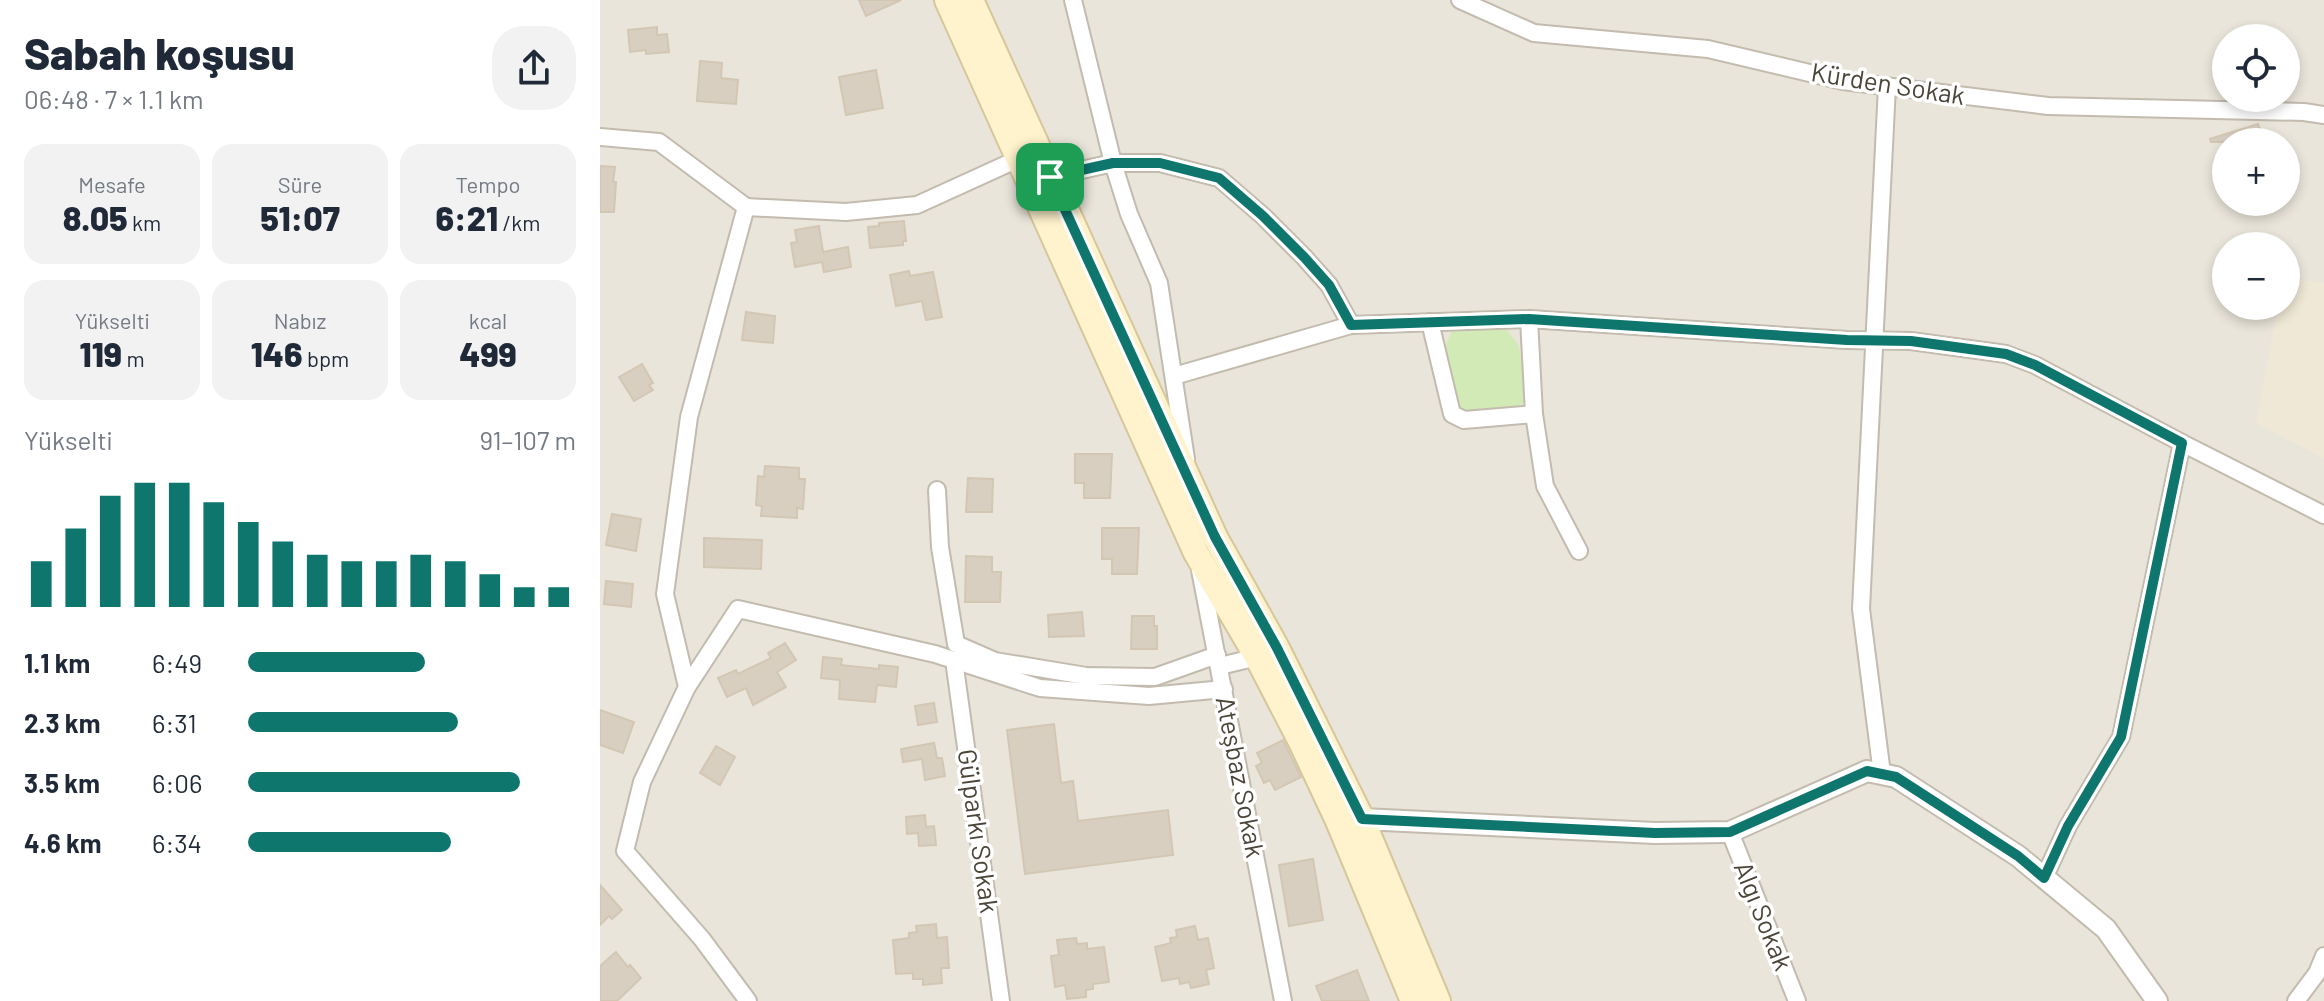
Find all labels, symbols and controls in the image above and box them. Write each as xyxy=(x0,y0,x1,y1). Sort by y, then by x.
map controls xyxy=(2212,24,2300,320)
button: locate xyxy=(2212,24,2300,112)
text: Sabah koşusu xyxy=(24,26,295,79)
button: share xyxy=(492,26,576,110)
street label: Kürden Sokak xyxy=(1809,55,1967,110)
text: 06:48 · 7 × 1.1 km xyxy=(24,83,203,114)
button: + xyxy=(2212,128,2300,216)
pin xyxy=(1016,143,1084,211)
icon: arrive xyxy=(1028,155,1072,199)
text: Mesafe xyxy=(78,171,146,197)
text: Süre xyxy=(278,171,322,197)
text: Tempo xyxy=(456,171,520,197)
text: 8.05 xyxy=(63,197,128,238)
text: 51:07 xyxy=(260,197,340,238)
text: 6:21 xyxy=(436,197,498,238)
text: km xyxy=(128,209,161,235)
text: /km xyxy=(498,209,540,235)
button: − xyxy=(2212,232,2300,320)
text: Yükselti xyxy=(75,307,149,333)
text: Nabız xyxy=(274,307,326,333)
text: kcal xyxy=(469,307,507,333)
text: 119 xyxy=(79,333,122,374)
text: 146 xyxy=(251,333,303,374)
text: 499 xyxy=(459,333,517,374)
text: m xyxy=(122,345,145,371)
text: bpm xyxy=(303,345,349,371)
text: Yükselti xyxy=(24,424,112,455)
text: 91–107 m xyxy=(479,424,576,455)
text: 1.1 km xyxy=(24,647,90,678)
text: 6:49 xyxy=(152,647,202,678)
street label: Ateşbaz Sokak xyxy=(1211,694,1272,860)
text: 2.3 km xyxy=(24,707,100,738)
text: 6:31 xyxy=(152,707,197,738)
street label: Gülparkı Sokak xyxy=(953,747,1006,915)
text: 3.5 km xyxy=(24,767,100,798)
text: 6:06 xyxy=(152,767,202,798)
text: 4.6 km xyxy=(24,827,101,858)
text: 6:34 xyxy=(152,827,202,858)
street label: Algı Sokak xyxy=(1729,856,1800,974)

